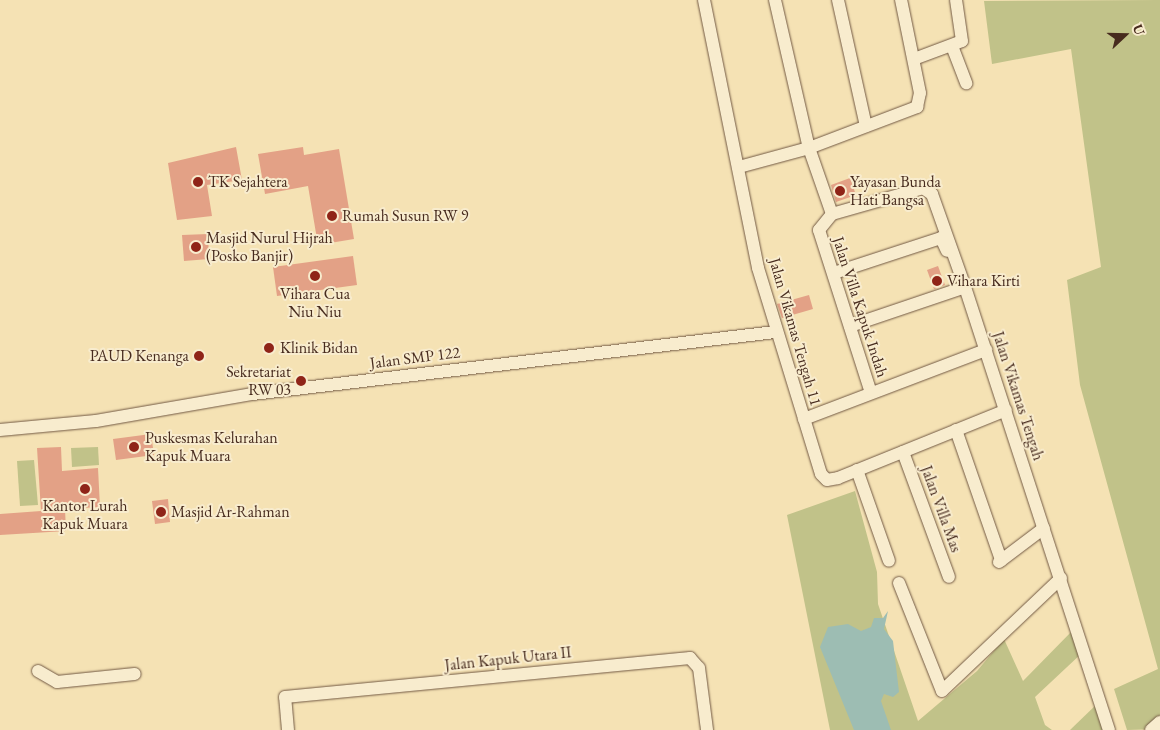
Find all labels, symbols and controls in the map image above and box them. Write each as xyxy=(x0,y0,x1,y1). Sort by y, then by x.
north arrow xyxy=(1100,10,1150,60)
text: U xyxy=(1129,22,1149,38)
place label: TK Sejahtera xyxy=(208,172,288,192)
place label: Yayasan Bunda Hati Bangsa xyxy=(850,172,941,210)
marker: TK Sejahtera xyxy=(192,176,204,188)
marker: Yayasan Bunda Hati Bangsa xyxy=(834,185,846,197)
place label: Rumah Susun RW 9 xyxy=(342,206,468,226)
marker: Rumah Susun RW 9 xyxy=(326,210,338,222)
place label: Masjid Nurul Hijrah (Posko Banjir) xyxy=(206,228,333,266)
street label: Jalan Villa Kapuk Indah xyxy=(828,234,892,380)
marker: Masjid Nurul Hijrah (Posko Banjir) xyxy=(190,241,202,253)
street label: Jalan Vikamas Tengah 11 xyxy=(765,256,825,408)
marker: Vihara Cua Niu Niu xyxy=(309,270,321,282)
place label: Vihara Kirti xyxy=(947,271,1020,291)
marker: Vihara Kirti xyxy=(931,275,943,287)
place label: Vihara Cua Niu Niu xyxy=(280,284,350,322)
street label: Jalan Vikamas Tengah xyxy=(988,329,1048,463)
place label: Klinik Bidan xyxy=(280,338,358,358)
marker: Klinik Bidan xyxy=(262,341,276,355)
street label: Jalan SMP 122 xyxy=(369,343,461,373)
place label: PAUD Kenanga xyxy=(90,346,189,366)
marker: PAUD Kenanga xyxy=(193,350,205,362)
place label: Sekretariat RW 03 xyxy=(226,362,291,400)
marker: Sekretariat RW 03 xyxy=(295,375,307,387)
place label: Puskesmas Kelurahan Kapuk Muara xyxy=(145,428,278,466)
marker: Puskesmas Kelurahan Kapuk Muara xyxy=(127,440,141,454)
street label: Jalan Villa Mas xyxy=(916,463,966,555)
marker: Kantor Lurah Kapuk Muara xyxy=(79,483,91,495)
place label: Kantor Lurah Kapuk Muara xyxy=(42,496,128,534)
place label: Masjid Ar-Rahman xyxy=(171,502,290,522)
marker: Masjid Ar-Rahman xyxy=(155,506,167,518)
street label: Jalan Kapuk Utara II xyxy=(444,643,572,675)

